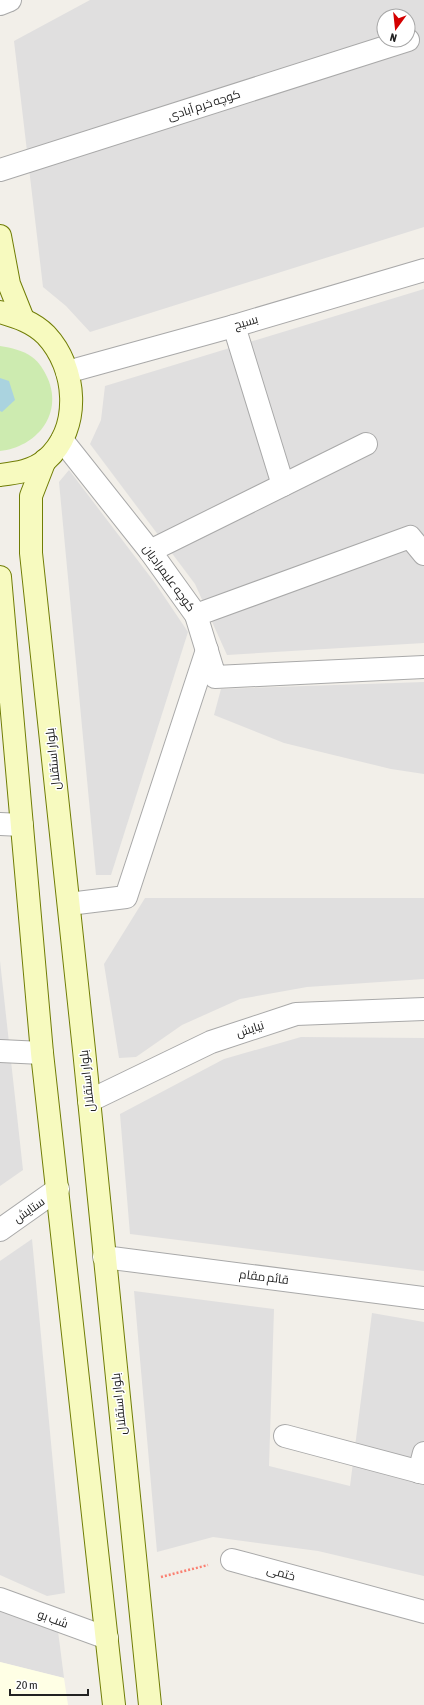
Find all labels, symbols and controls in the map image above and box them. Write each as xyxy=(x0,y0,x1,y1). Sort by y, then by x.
north arrow xyxy=(376,8,416,48)
text: N xyxy=(389,31,398,44)
street label: کوچه خرم آبادی xyxy=(166,87,243,125)
street label: بسیج xyxy=(232,312,260,333)
street label: کوچه علیمرادیان xyxy=(138,542,198,615)
street label: بلوار استقلال xyxy=(43,727,63,791)
street label: نیایش xyxy=(234,1018,266,1040)
street label: بلوار استقلال xyxy=(77,1049,97,1113)
street label: ستایش xyxy=(11,1194,47,1226)
street label: قائم مقام xyxy=(238,1267,290,1288)
street label: بلوار استقلال xyxy=(109,1372,129,1436)
street label: ختمی xyxy=(265,1562,297,1584)
street label: شب بو xyxy=(36,1607,70,1631)
scale bar xyxy=(10,1671,88,1697)
text: 20 m xyxy=(16,1678,38,1692)

